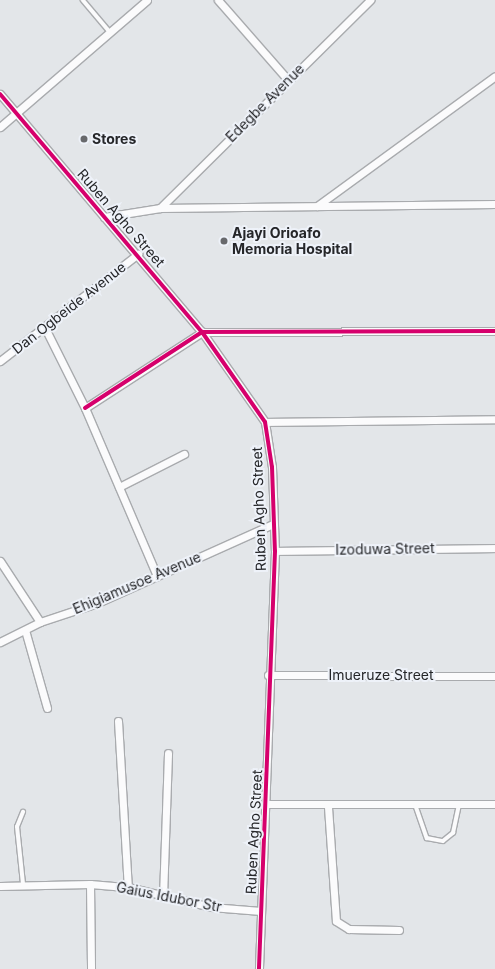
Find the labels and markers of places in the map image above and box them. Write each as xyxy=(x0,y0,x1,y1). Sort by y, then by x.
place label: Stores xyxy=(92,131,136,147)
marker: Stores xyxy=(79,134,89,144)
place label: Ajayi Orioafo Memoria Hospital xyxy=(232,225,352,258)
marker: Ajayi Orioafo Memoria Hospital xyxy=(219,236,229,246)

